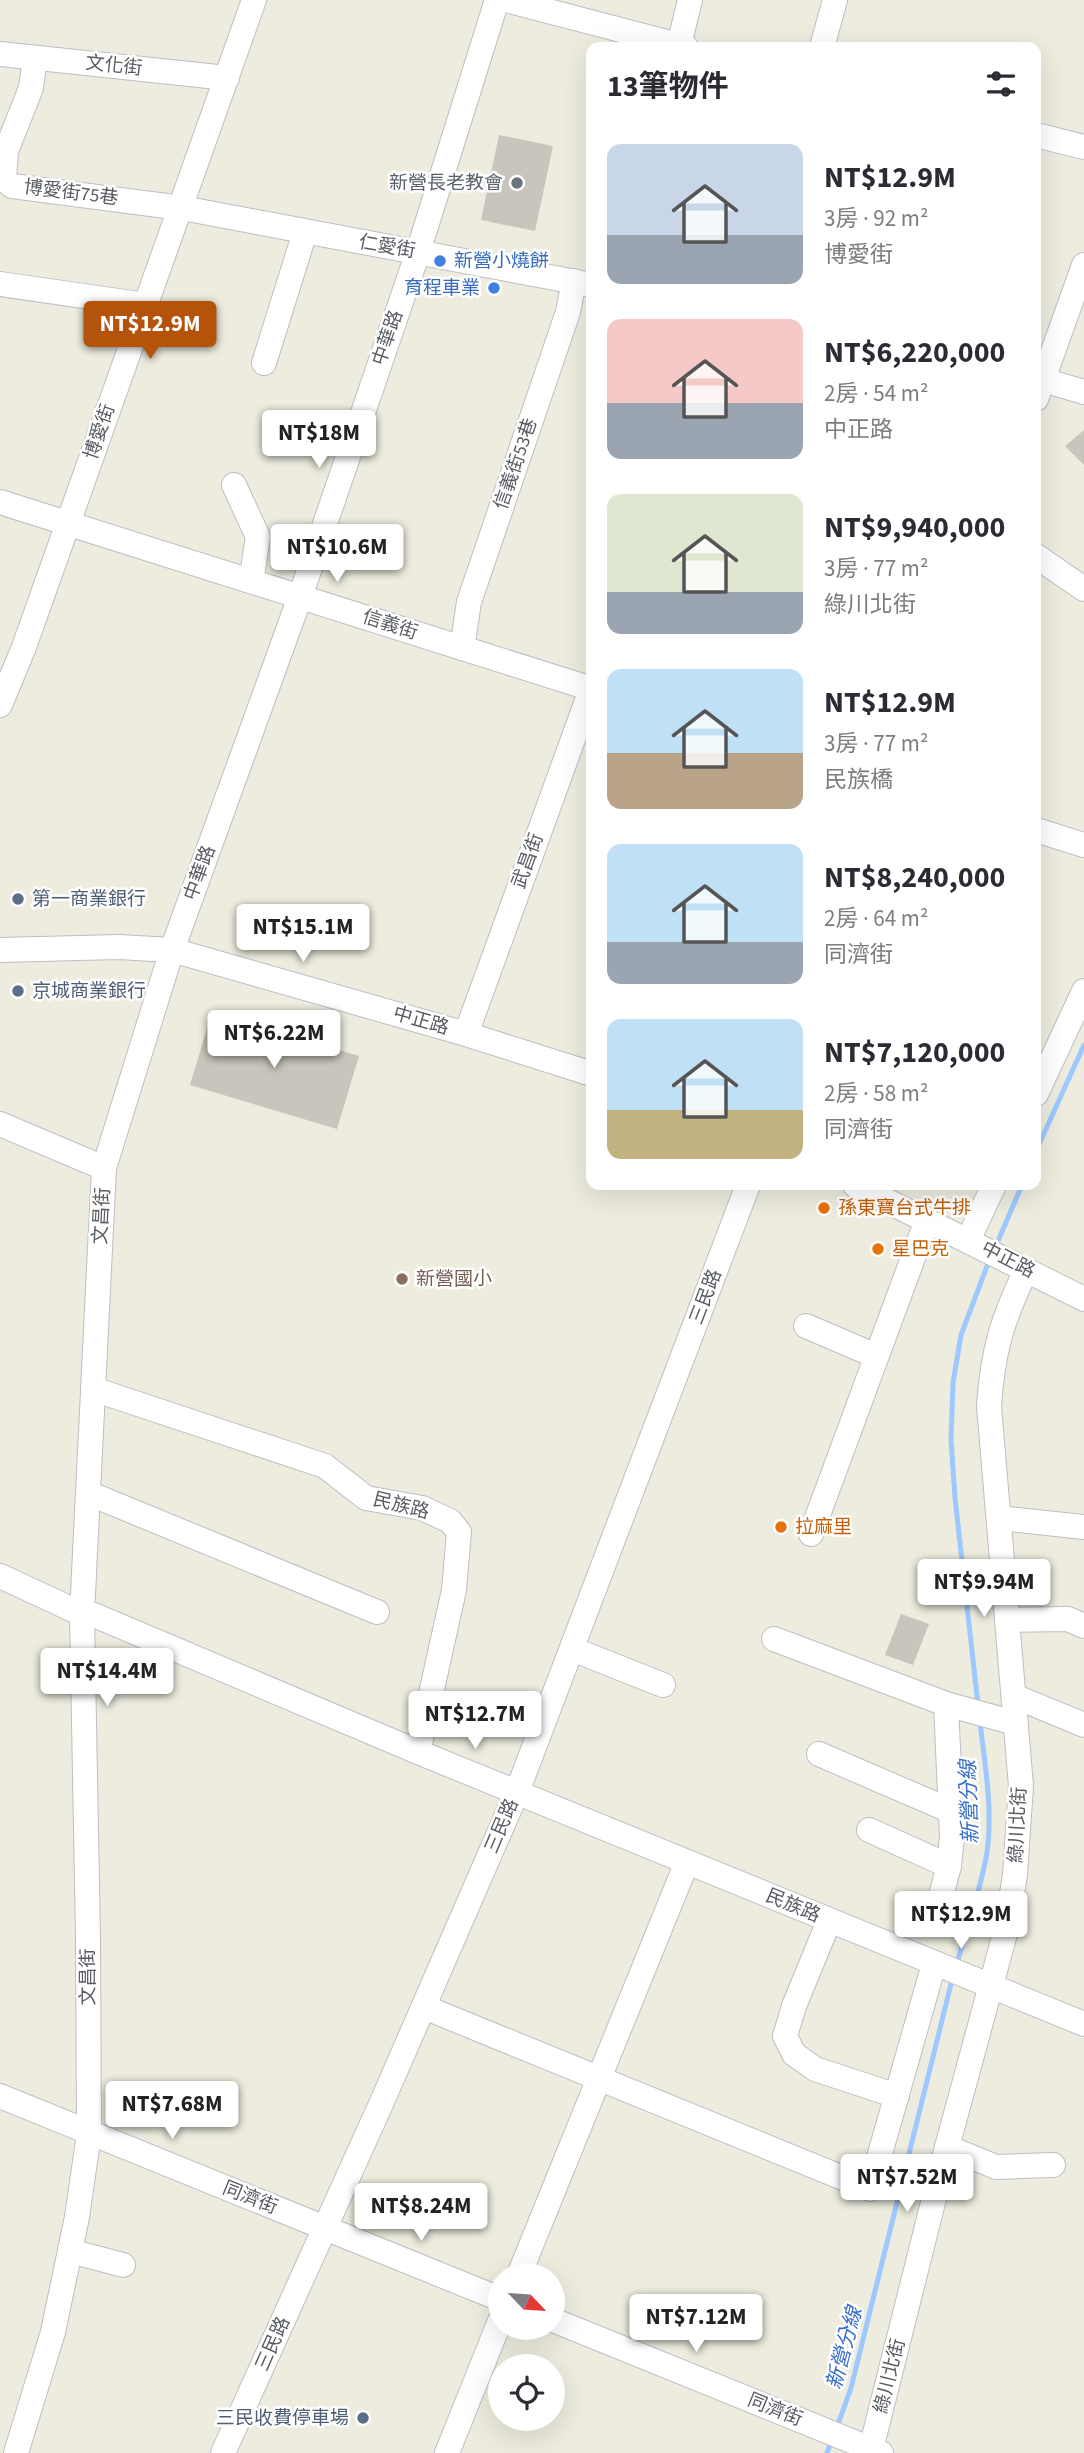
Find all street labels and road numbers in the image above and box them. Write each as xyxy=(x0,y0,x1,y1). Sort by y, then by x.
street label: 文化街 xyxy=(84,50,144,82)
street label: 博愛街75巷 xyxy=(22,174,120,212)
street label: 仁愛街 xyxy=(357,229,417,265)
street label: 中華路 xyxy=(366,307,410,369)
street label: 博愛街 xyxy=(78,401,122,463)
street label: 信義街53巷 xyxy=(488,415,544,513)
street label: 信義街 xyxy=(359,603,421,647)
street label: 武昌街 xyxy=(506,830,550,892)
street label: 中華路 xyxy=(178,842,222,904)
street label: 中正路 xyxy=(390,1000,452,1042)
street label: 文昌街 xyxy=(87,1187,117,1245)
street label: 中正路 xyxy=(976,1235,1040,1285)
street label: 三民路 xyxy=(683,1266,729,1328)
street label: 民族路 xyxy=(370,1486,432,1526)
street label: 綠川北街 xyxy=(1003,1786,1033,1864)
street label: 三民路 xyxy=(478,1794,526,1858)
street label: 民族路 xyxy=(761,1882,825,1930)
street label: 文昌街 xyxy=(75,1948,102,2006)
street label: 同濟街 xyxy=(219,2175,281,2221)
street label: 三民路 xyxy=(249,2312,297,2376)
street label: 綠川北街 xyxy=(868,2336,912,2416)
street label: 同濟街 xyxy=(744,2387,806,2433)

